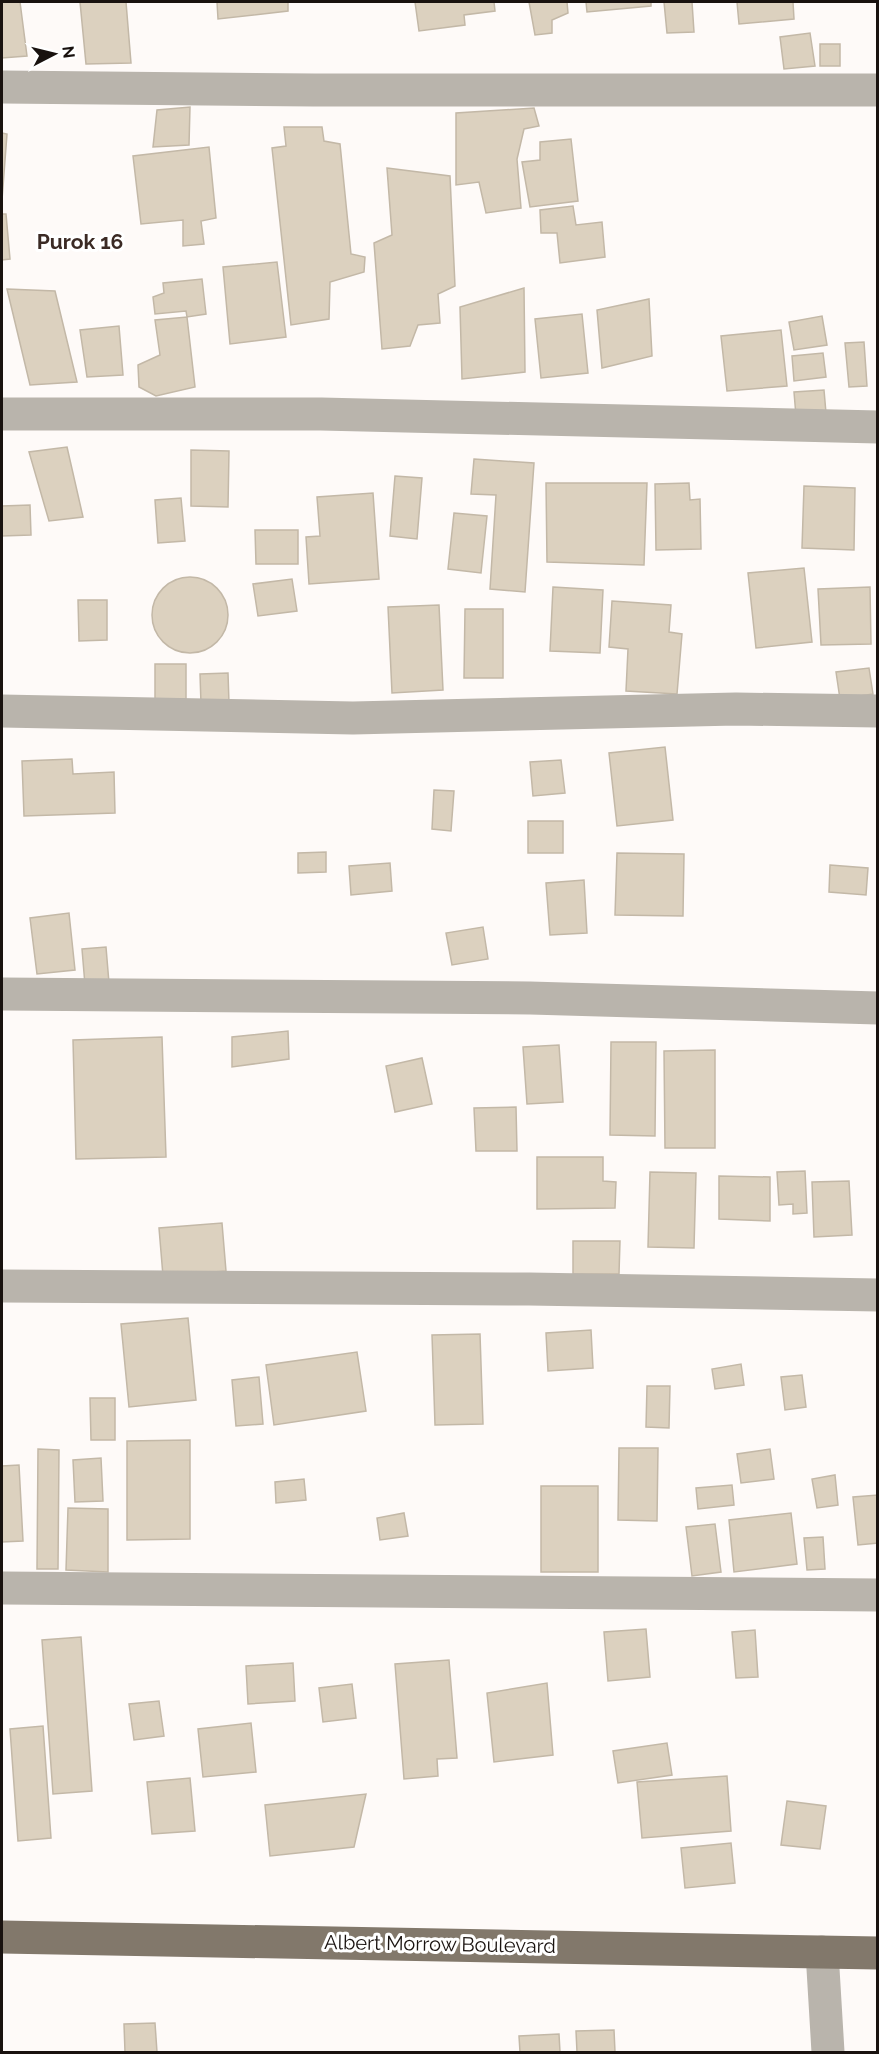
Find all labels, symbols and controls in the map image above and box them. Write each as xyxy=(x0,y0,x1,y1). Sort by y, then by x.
north arrow xyxy=(24,24,84,84)
text: N xyxy=(58,45,79,59)
district label: Purok 16 xyxy=(37,229,123,254)
street label: Albert Morrow Boulevard xyxy=(324,1930,556,1958)

